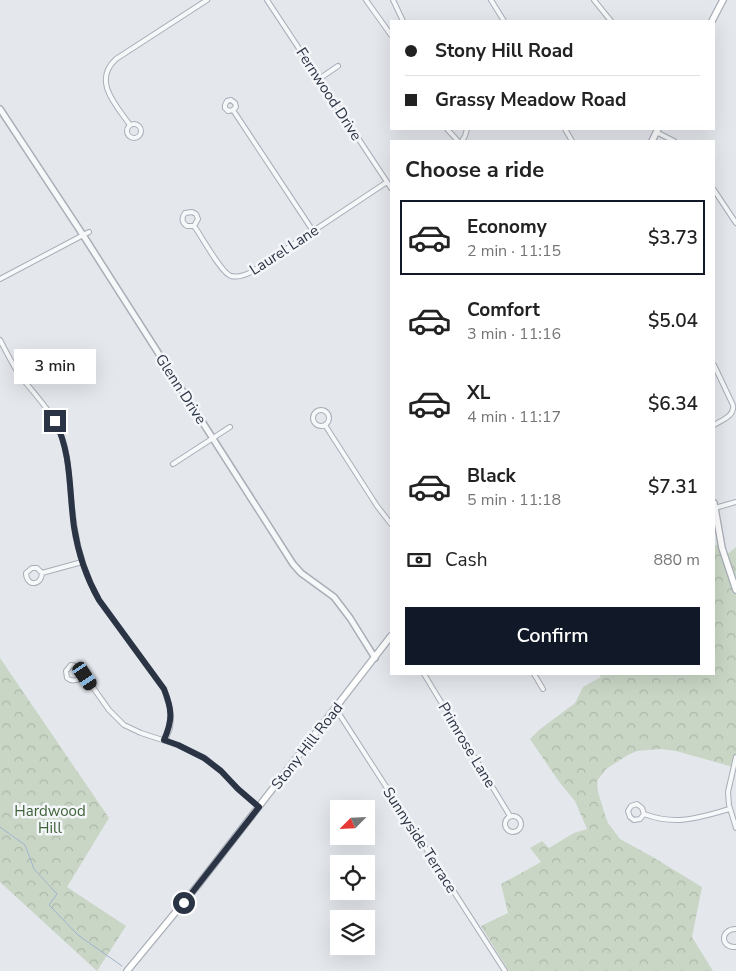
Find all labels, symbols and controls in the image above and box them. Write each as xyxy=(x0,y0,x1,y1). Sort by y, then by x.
text: Stony Hill Road xyxy=(435,38,574,64)
street label: Fernwood Drive xyxy=(291,44,367,144)
text: Grassy Meadow Road xyxy=(435,87,626,113)
text: Choose a ride xyxy=(405,155,544,185)
text: Economy xyxy=(467,214,547,240)
icon: car xyxy=(407,215,452,260)
street label: Laurel Lane xyxy=(246,220,322,280)
text: $3.73 xyxy=(648,225,698,251)
text: 2 min · 11:15 xyxy=(467,240,561,262)
text: Comfort xyxy=(467,297,540,323)
icon: car xyxy=(407,298,452,343)
text: $5.04 xyxy=(648,308,698,334)
text: 3 min · 11:16 xyxy=(467,323,561,345)
callout: 3 min xyxy=(14,348,96,384)
street label: Glenn Drive xyxy=(151,350,211,428)
text: 3 min xyxy=(35,355,75,377)
text: XL xyxy=(467,380,490,406)
icon: car xyxy=(407,381,452,426)
text: $6.34 xyxy=(648,391,698,417)
text: 4 min · 11:17 xyxy=(467,406,561,428)
route end xyxy=(44,410,66,432)
text: Black xyxy=(467,463,516,489)
icon: car xyxy=(407,464,452,509)
text: $7.31 xyxy=(648,474,698,500)
text: 5 min · 11:18 xyxy=(467,489,561,511)
icon: cash xyxy=(405,546,433,574)
text: Cash xyxy=(445,547,487,573)
text: 880 m xyxy=(653,549,700,571)
button: Confirm xyxy=(405,607,700,665)
car xyxy=(70,659,99,693)
street label: Stony Hill Road xyxy=(267,698,347,794)
street label: Primrose Lane xyxy=(434,699,500,791)
street label: Sunnyside Terrace xyxy=(378,783,462,897)
north arrow xyxy=(330,800,375,845)
map controls xyxy=(330,800,375,955)
park label: Hardwood Hill xyxy=(14,801,86,838)
button: locate xyxy=(330,855,375,900)
route start xyxy=(173,892,195,914)
button: layers xyxy=(330,910,375,955)

